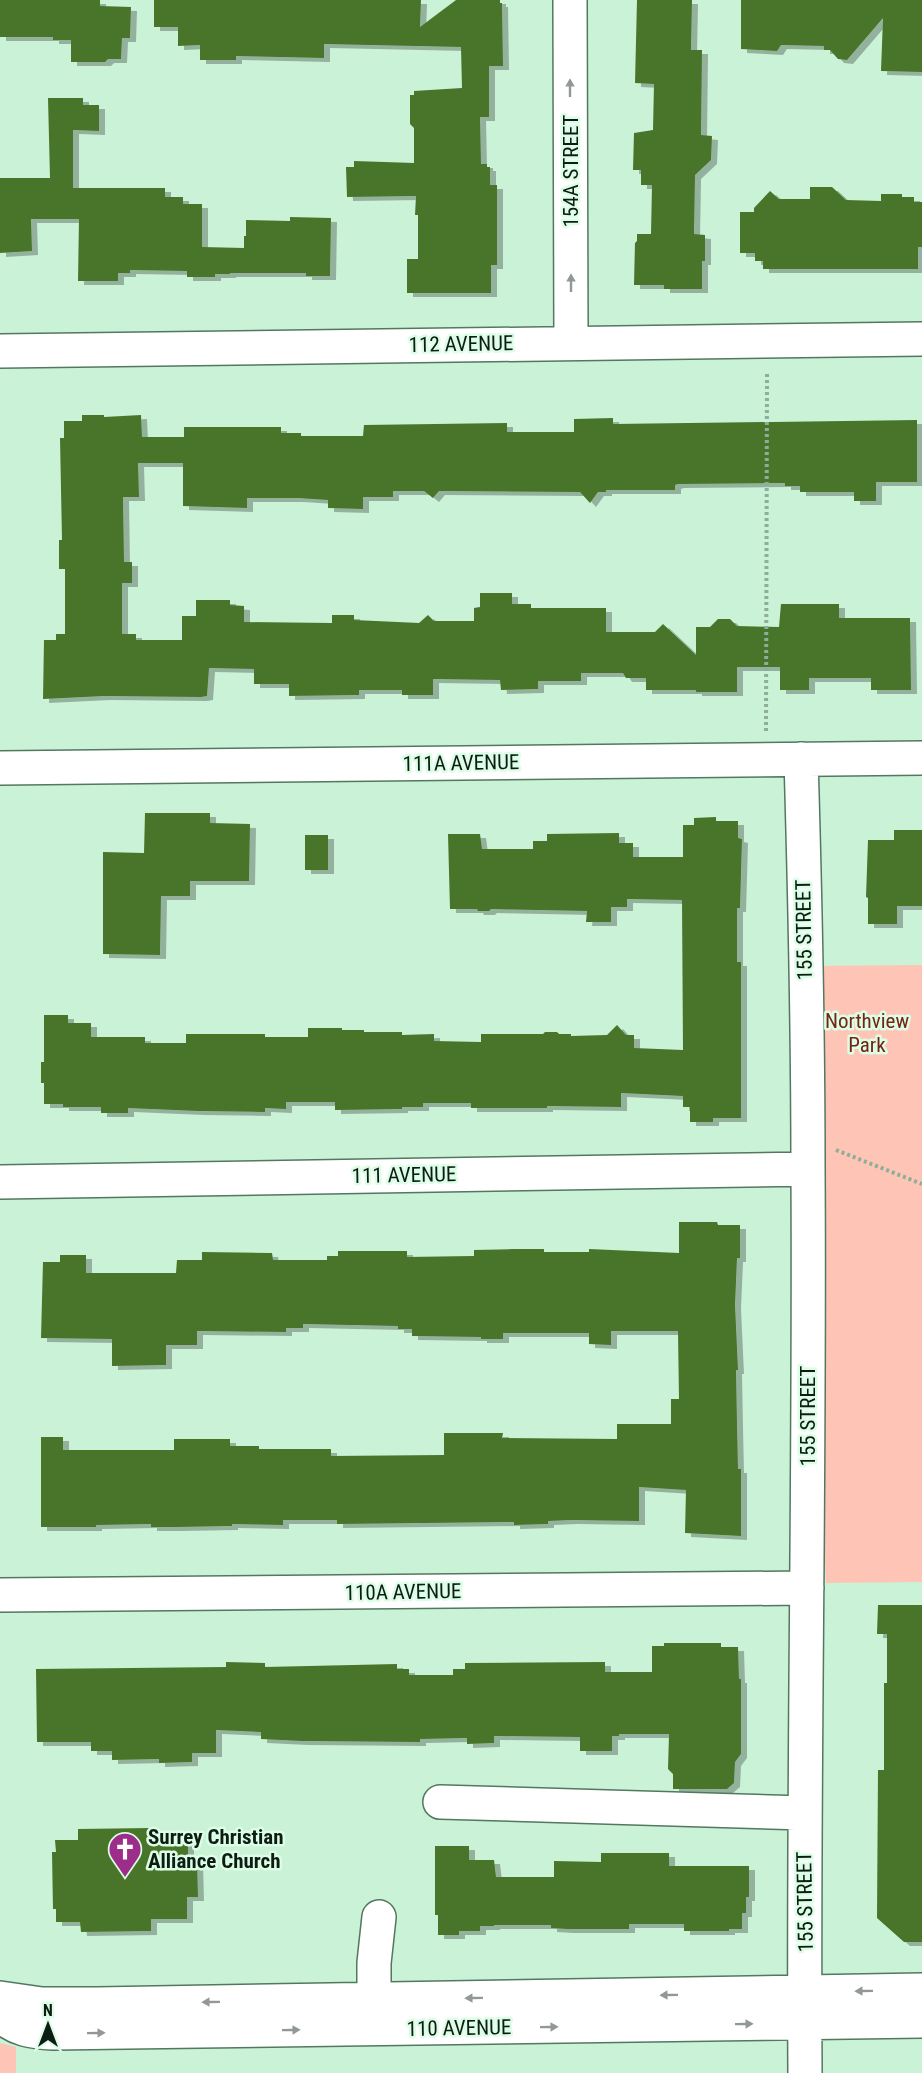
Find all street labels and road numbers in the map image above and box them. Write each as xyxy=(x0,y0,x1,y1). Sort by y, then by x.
street label: 154A STREET xyxy=(559,114,583,228)
street label: 112 AVENUE xyxy=(409,331,513,357)
street label: 111A AVENUE xyxy=(402,750,520,776)
street label: 155 STREET xyxy=(791,879,817,981)
street label: 111 AVENUE xyxy=(352,1162,456,1188)
street label: 155 STREET xyxy=(796,1365,820,1466)
street label: 110A AVENUE xyxy=(344,1579,462,1605)
street label: 155 STREET xyxy=(792,1851,818,1953)
street label: 110 AVENUE xyxy=(407,2015,511,2041)

